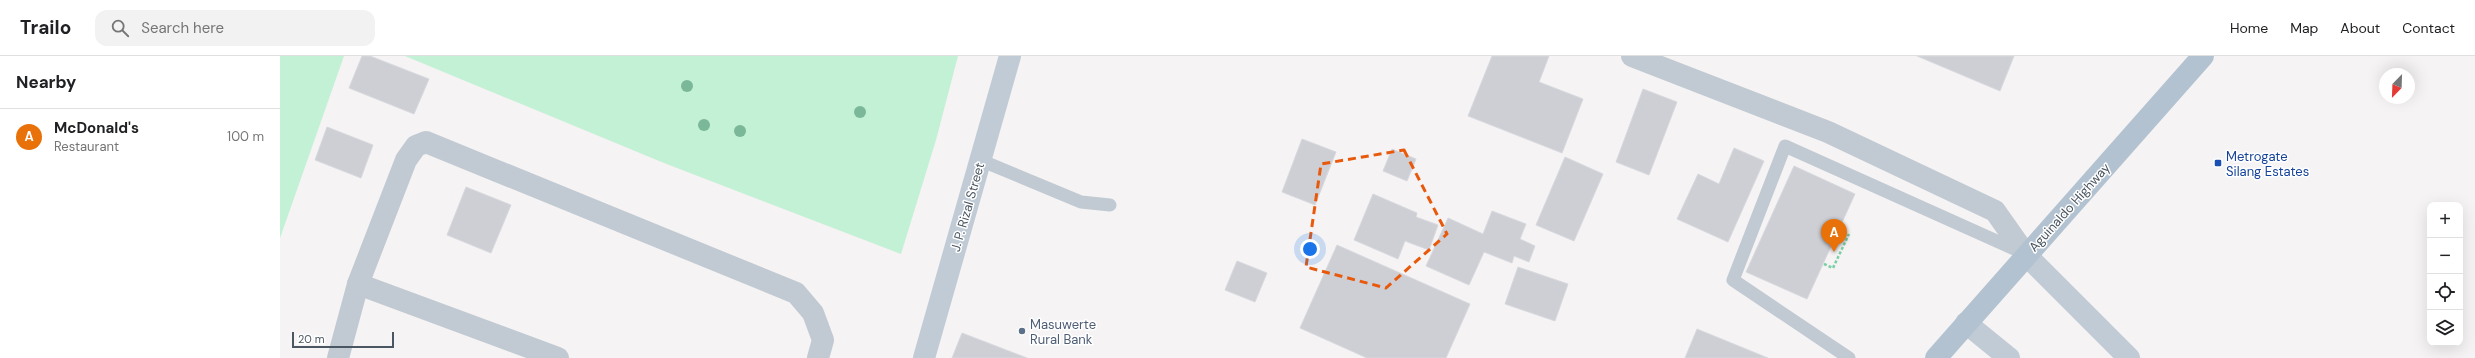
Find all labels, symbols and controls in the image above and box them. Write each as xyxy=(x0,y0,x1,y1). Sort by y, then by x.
search box xyxy=(95,10,375,46)
text: Trailo xyxy=(20,15,71,40)
icon: search xyxy=(109,17,131,39)
text: Search here xyxy=(141,18,224,38)
text: Home xyxy=(2230,19,2268,37)
text: Map xyxy=(2290,19,2318,37)
text: About xyxy=(2340,19,2380,37)
text: Contact xyxy=(2402,19,2455,37)
north arrow xyxy=(2379,68,2415,104)
text: Nearby xyxy=(16,71,76,93)
text: McDonald's xyxy=(54,118,139,138)
text: A xyxy=(24,128,34,145)
text: 100 m xyxy=(227,128,264,145)
text: Restaurant xyxy=(54,138,119,155)
place label: Metrogate Silang Estates xyxy=(2226,148,2309,180)
marker: Metrogate Silang Estates xyxy=(2213,158,2223,168)
street label: Aguinaldo Highway xyxy=(2025,159,2114,255)
street label: J. P. Rizal Street xyxy=(947,161,988,254)
map controls xyxy=(2427,202,2463,346)
button: + xyxy=(2427,202,2463,238)
pin: A xyxy=(1821,219,1847,252)
button: − xyxy=(2427,238,2463,274)
your location xyxy=(1300,239,1320,259)
button: locate xyxy=(2427,274,2463,310)
button: layers xyxy=(2427,310,2463,346)
place label: Masuwerte Rural Bank xyxy=(1030,316,1096,348)
marker: Masuwerte Rural Bank xyxy=(1017,326,1027,336)
scale bar xyxy=(292,330,394,349)
text: 20 m xyxy=(298,332,324,346)

